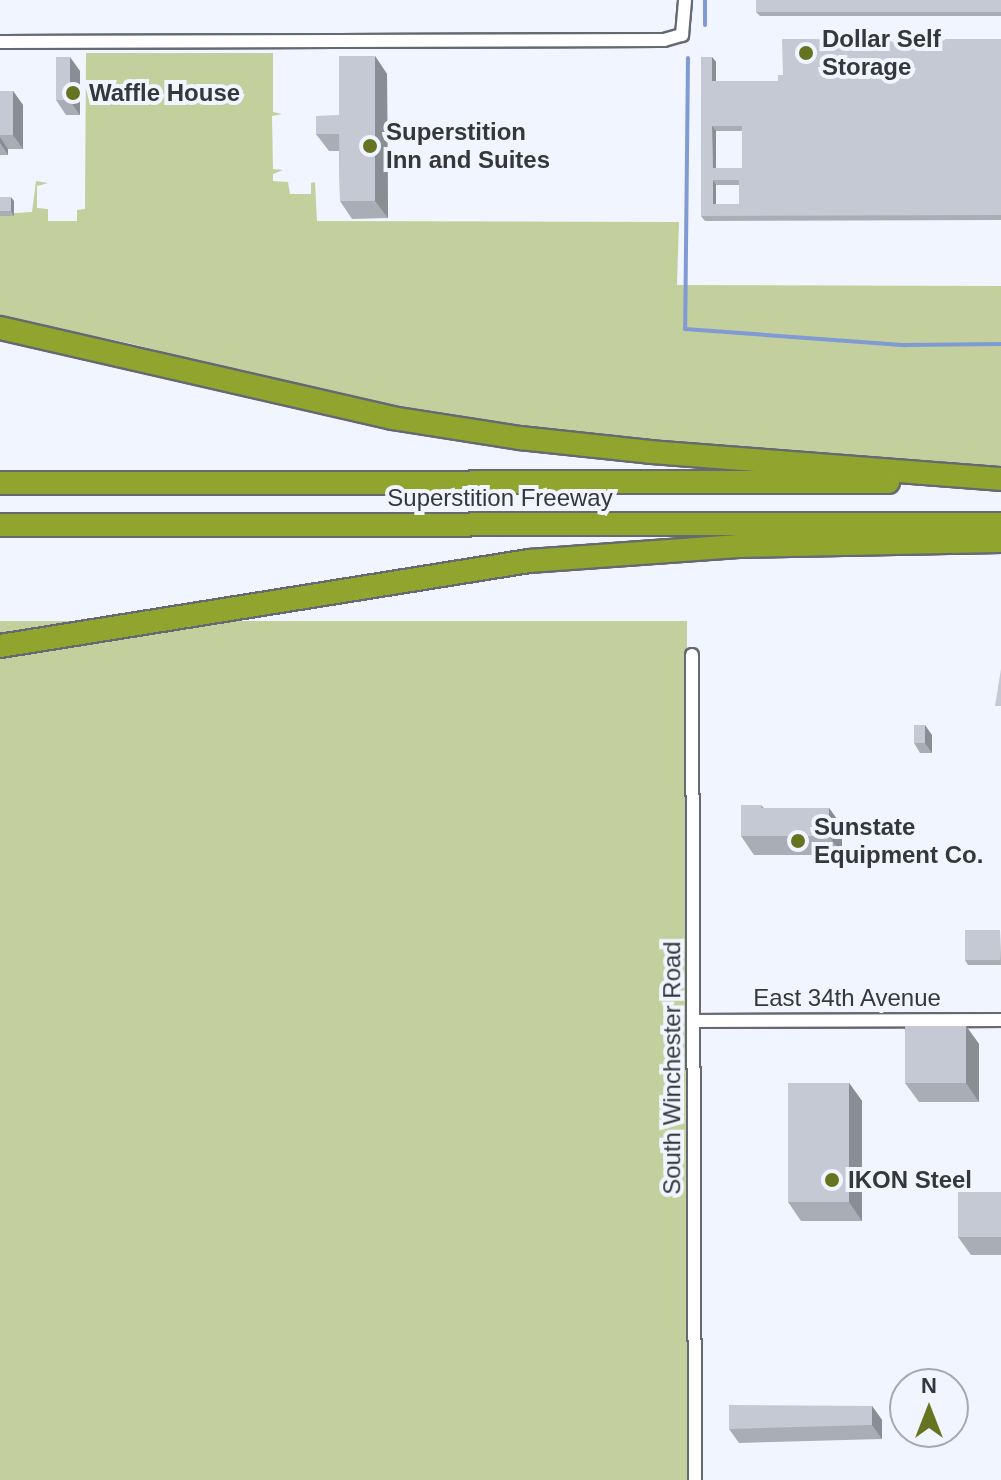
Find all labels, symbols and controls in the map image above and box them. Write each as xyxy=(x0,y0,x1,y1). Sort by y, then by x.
place label: Dollar Self Storage xyxy=(822,25,941,81)
marker: Dollar Self Storage xyxy=(797,44,815,62)
place label: Waffle House xyxy=(89,79,240,107)
marker: Waffle House xyxy=(64,84,82,102)
place label: Superstition Inn and Suites xyxy=(386,118,550,174)
marker: Superstition Inn and Suites xyxy=(361,137,379,155)
street label: Superstition Freeway xyxy=(387,484,613,512)
place label: Sunstate Equipment Co. xyxy=(814,813,983,869)
marker: Sunstate Equipment Co. xyxy=(789,832,807,850)
street label: South Winchester Road xyxy=(658,941,686,1195)
street label: East 34th Avenue xyxy=(752,984,942,1012)
place label: IKON Steel xyxy=(848,1166,972,1194)
marker: IKON Steel xyxy=(823,1171,841,1189)
north arrow xyxy=(889,1368,969,1448)
text: N xyxy=(921,1373,937,1398)

